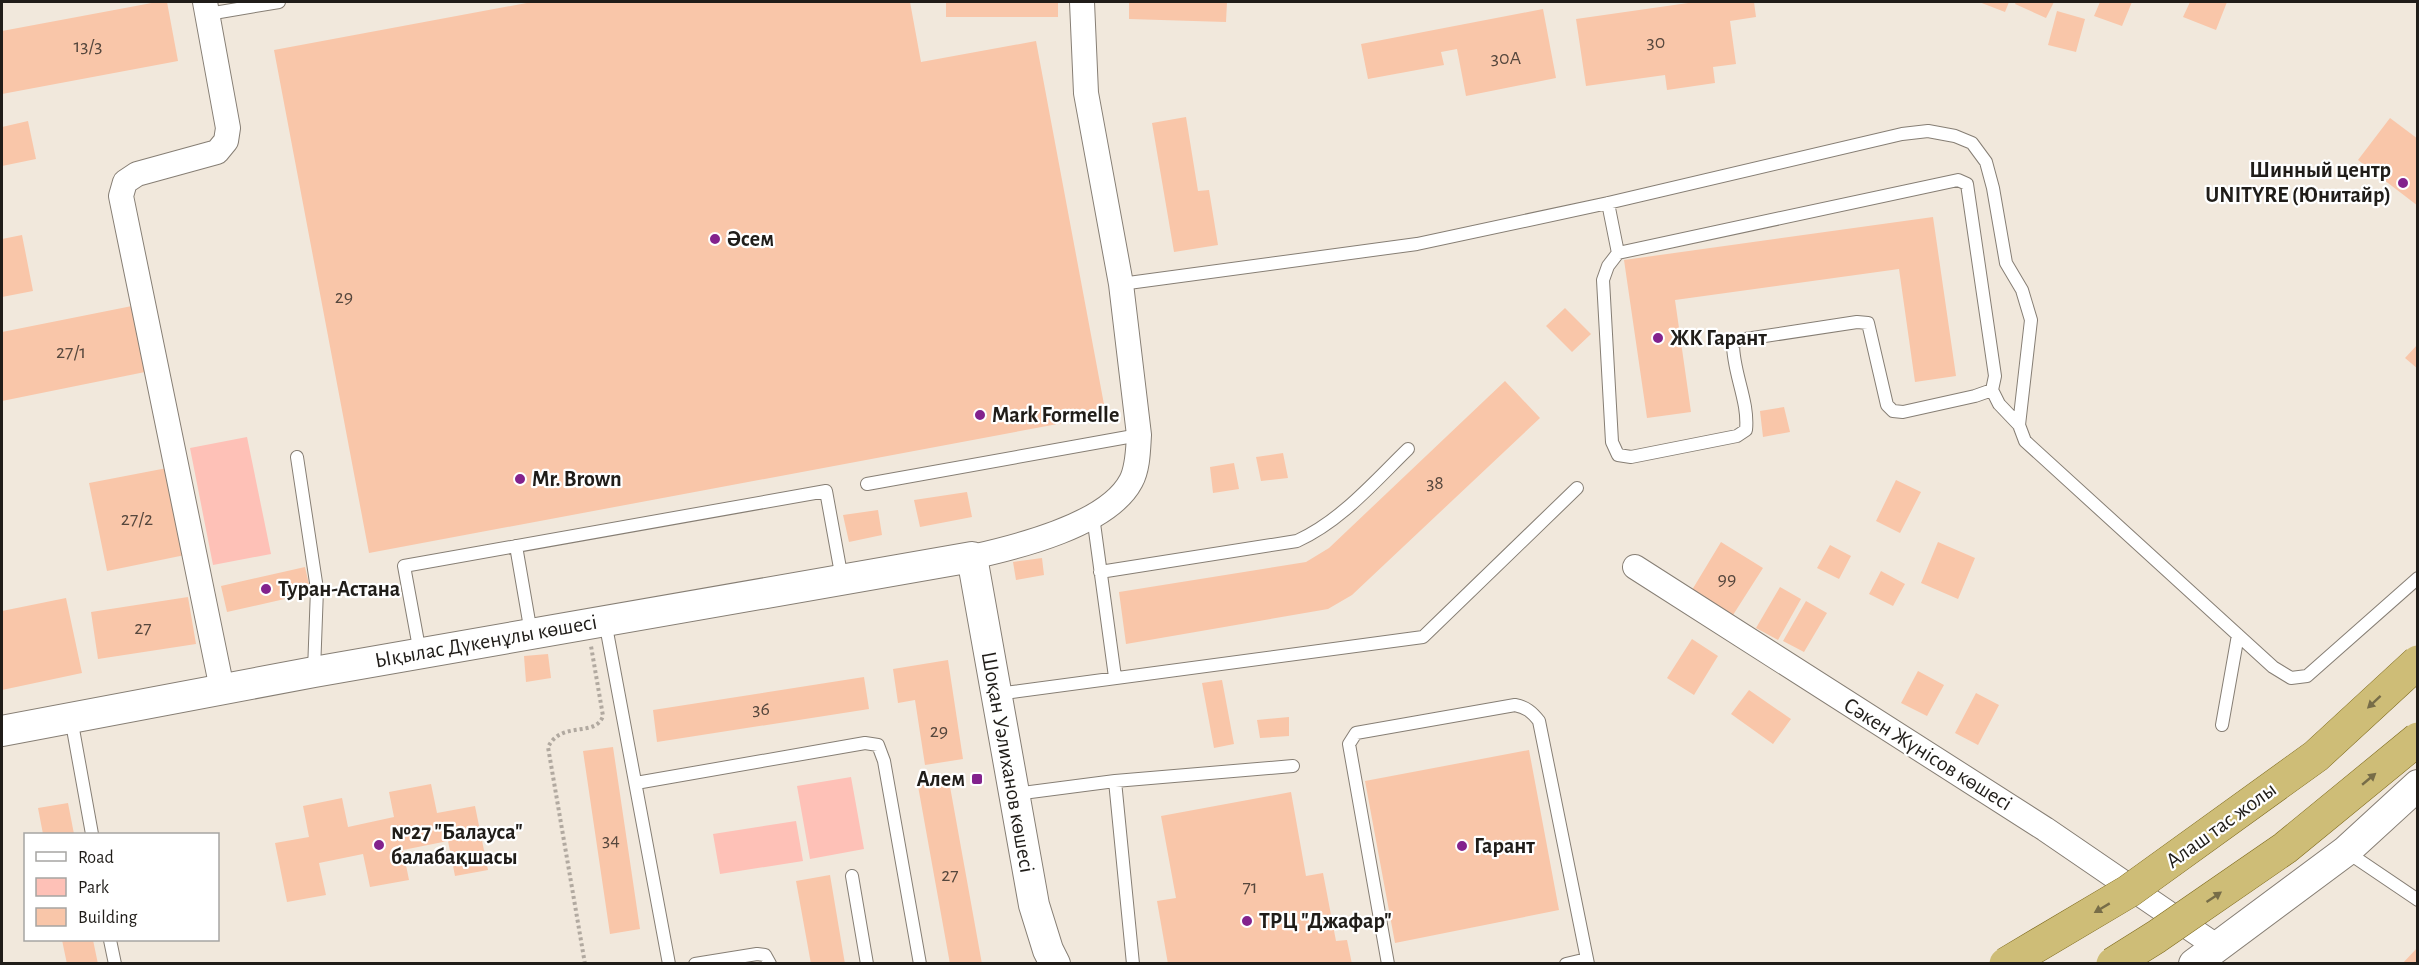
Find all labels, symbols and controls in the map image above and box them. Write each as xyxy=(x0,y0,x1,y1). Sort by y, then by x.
house number: 30 xyxy=(1647,32,1665,52)
house number: 13/3 xyxy=(73,36,103,56)
house number: 30А xyxy=(1491,48,1522,68)
place label: Шинный центр UNITYRE (Юнитайр) xyxy=(2205,159,2391,206)
marker: Шинный центр UNITYRE (Юнитайр) xyxy=(2396,176,2410,190)
place label: Әсем xyxy=(727,228,774,250)
marker: Әсем xyxy=(708,232,722,246)
house number: 29 xyxy=(335,287,353,307)
place label: ЖК Гарант xyxy=(1670,327,1767,349)
marker: ЖК Гарант xyxy=(1651,331,1665,345)
house number: 27/1 xyxy=(56,342,86,362)
place label: Mark Formelle xyxy=(992,404,1119,426)
marker: Mark Formelle xyxy=(973,408,987,422)
place label: Mr. Brown xyxy=(532,468,622,490)
marker: Mr. Brown xyxy=(513,472,527,486)
house number: 38 xyxy=(1426,473,1444,493)
house number: 27/2 xyxy=(121,509,153,529)
house number: 99 xyxy=(1718,569,1736,589)
place label: Туран-Астана xyxy=(278,578,400,601)
marker: Туран-Астана xyxy=(259,582,273,596)
street label: Ықылас Дүкенұлы көшесі xyxy=(373,611,599,671)
house number: 27 xyxy=(134,618,152,638)
street label: Шоқан Уәлиханов көшесі xyxy=(978,650,1038,874)
street label: Сәкен Жүнісов көшесі xyxy=(1840,693,2016,815)
one-way arrow xyxy=(2367,695,2382,709)
house number: 36 xyxy=(752,699,770,719)
house number: 29 xyxy=(930,721,948,741)
place label: Алем xyxy=(917,768,965,790)
marker: Алем xyxy=(970,772,984,786)
one-way arrow xyxy=(2361,772,2377,785)
street label: Алаш тас жолы xyxy=(2162,778,2280,872)
place label: №27 "Балауса" балабақшасы xyxy=(391,821,523,868)
house number: 34 xyxy=(602,830,620,850)
legend xyxy=(24,833,219,941)
place label: Гарант xyxy=(1474,835,1535,857)
marker: №27 "Балауса" балабақшасы xyxy=(372,838,386,852)
marker: Гарант xyxy=(1455,839,1469,853)
text: Road xyxy=(78,849,114,867)
house number: 27 xyxy=(941,865,959,885)
house number: 71 xyxy=(1242,877,1258,897)
text: Park xyxy=(78,879,110,897)
one-way arrow xyxy=(2206,891,2222,903)
one-way arrow xyxy=(2094,902,2110,913)
text: Building xyxy=(78,909,138,927)
place label: ТРЦ "Джафар" xyxy=(1259,910,1392,932)
marker: ТРЦ "Джафар" xyxy=(1240,914,1254,928)

